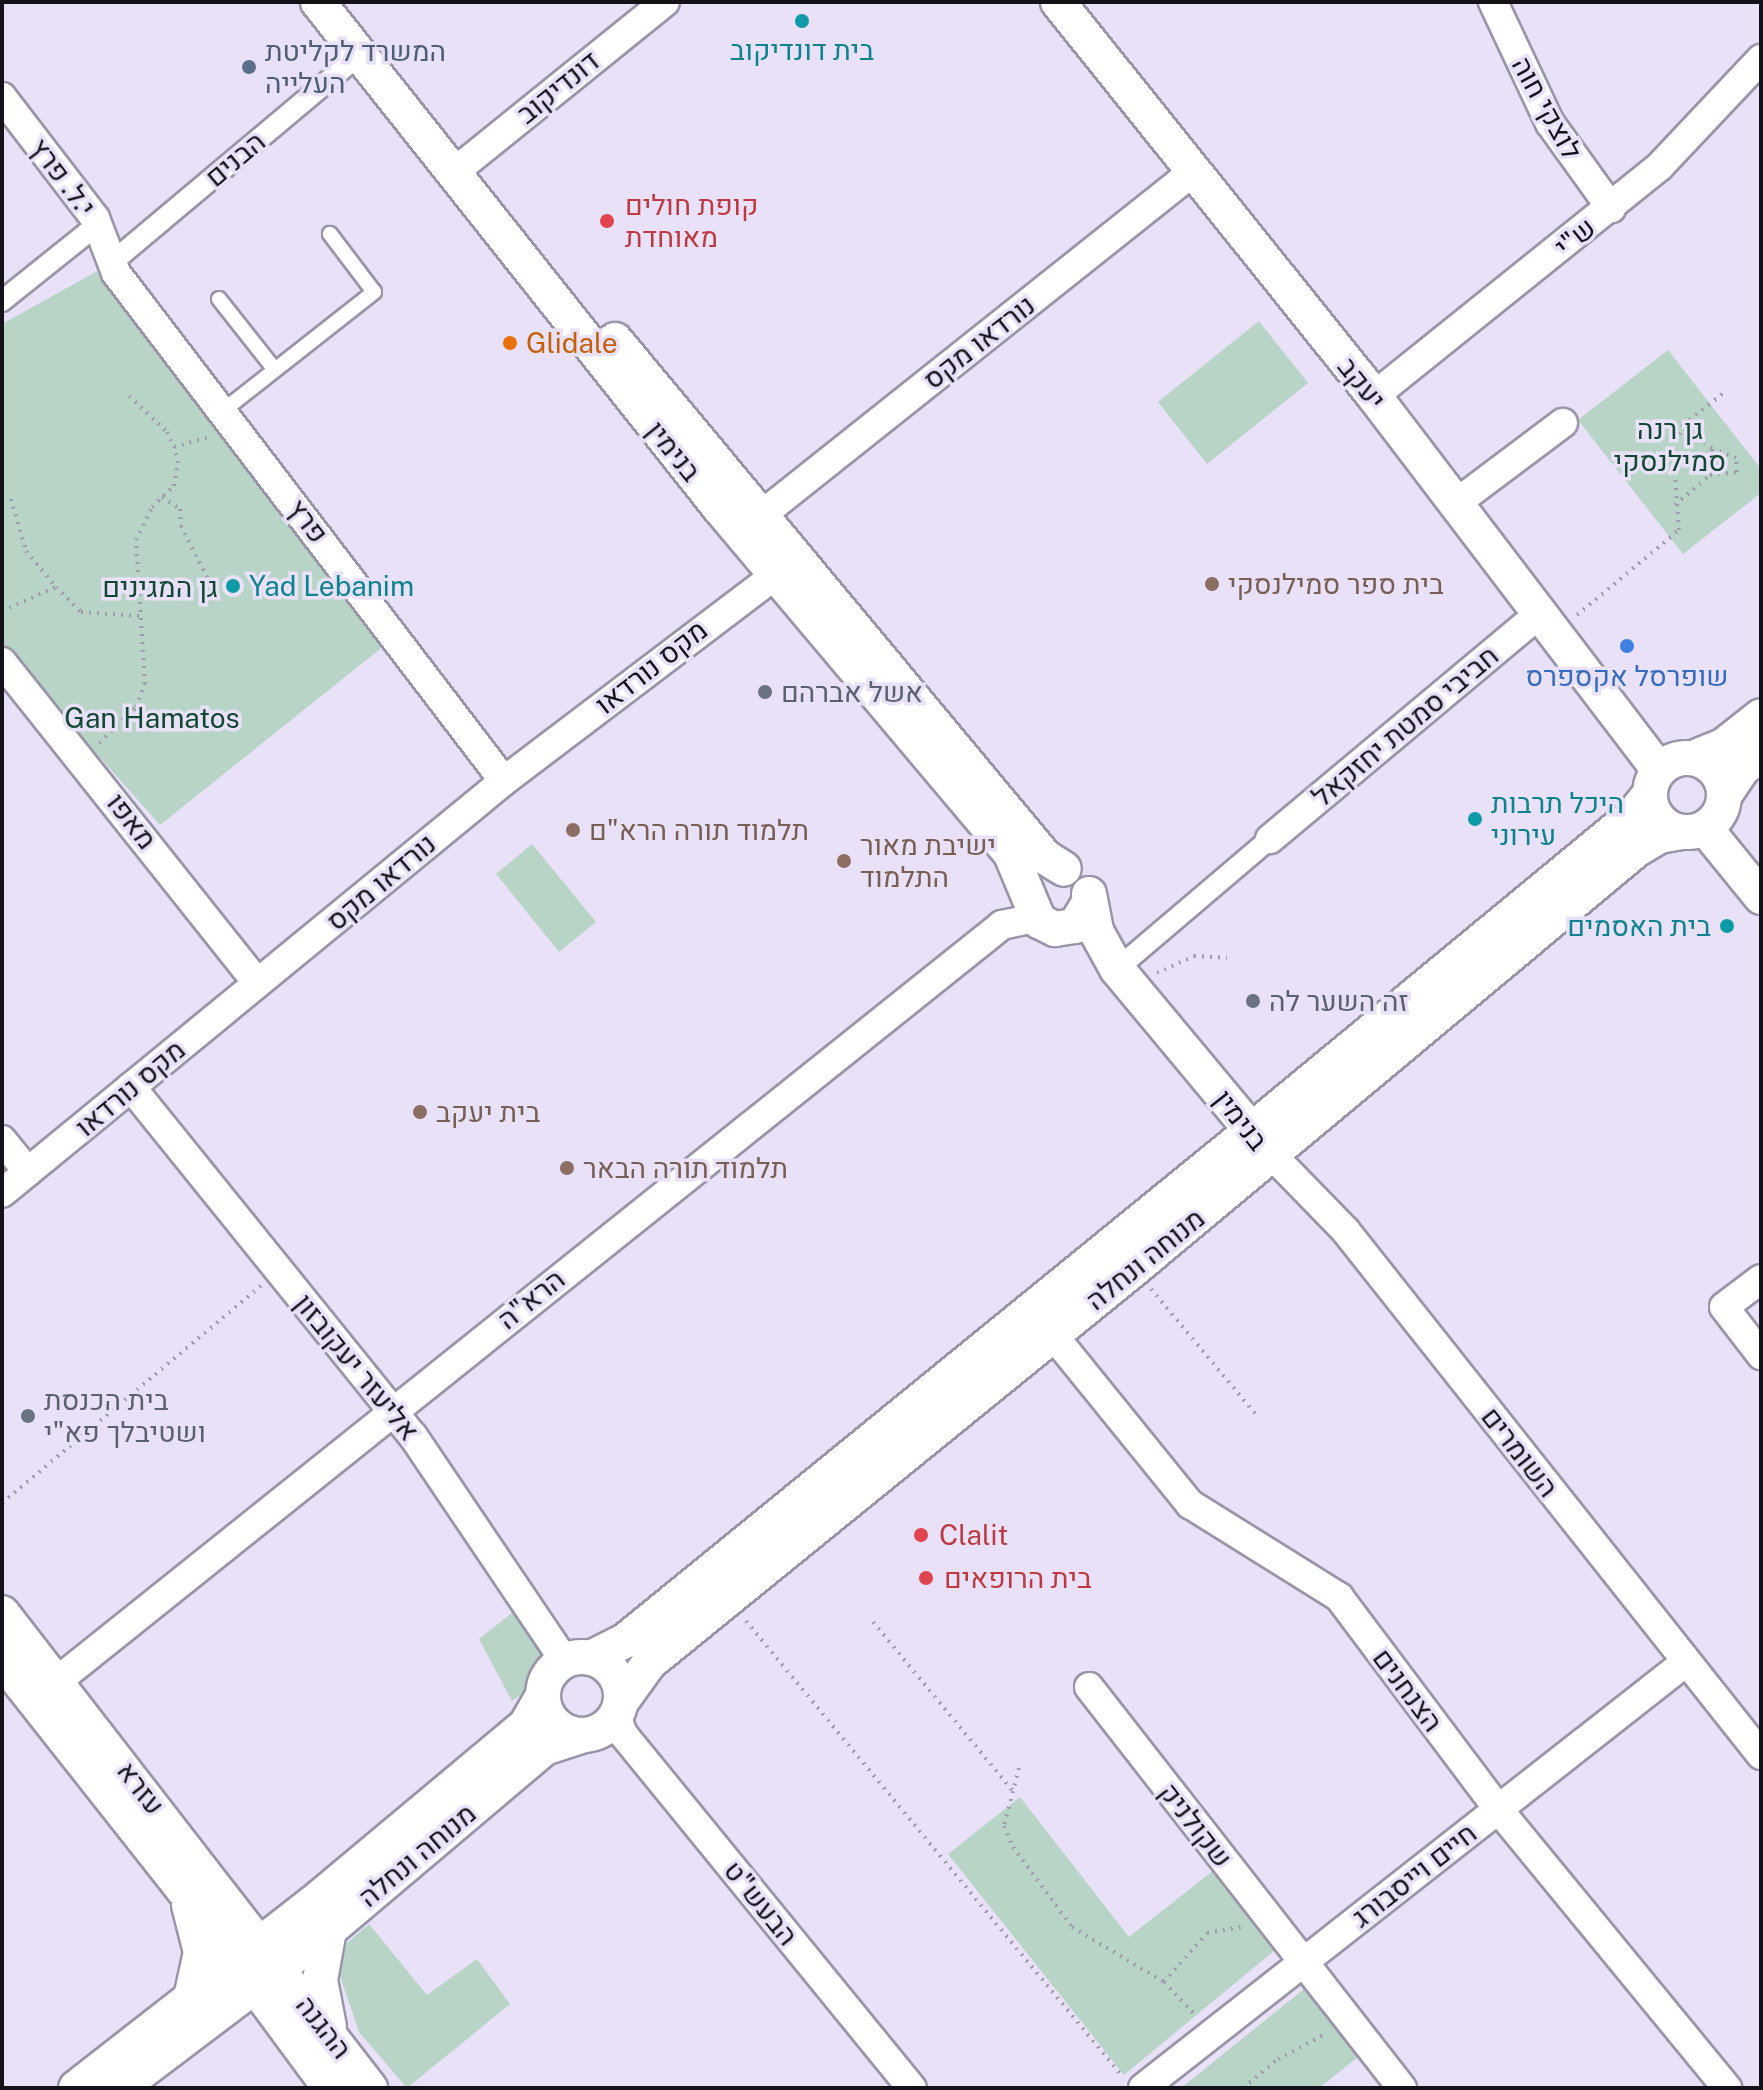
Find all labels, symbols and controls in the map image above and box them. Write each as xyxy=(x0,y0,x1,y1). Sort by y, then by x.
marker: בית דונדיקוב xyxy=(793,12,811,30)
place label: בית דונדיקוב xyxy=(730,33,874,67)
place label: המשרד לקליטת העלייה xyxy=(265,34,446,100)
street label: דונדיקוב xyxy=(510,44,606,130)
street label: לוצקי חוה xyxy=(1505,51,1589,165)
marker: המשרד לקליטת העלייה xyxy=(240,58,258,76)
street label: הבנים xyxy=(198,124,272,194)
street label: י.ל. פרץ xyxy=(23,132,103,222)
place label: קופת חולים מאוחדת xyxy=(625,188,758,254)
marker: קופת חולים מאוחדת xyxy=(596,210,618,232)
street label: ש"י xyxy=(1548,211,1602,263)
street label: נורדאו מקס xyxy=(916,288,1042,396)
place label: Glidale xyxy=(526,326,618,360)
marker: Glidale xyxy=(501,334,519,352)
street label: יעקב xyxy=(1331,350,1393,416)
park label: גן רנה סמילנסקי xyxy=(1614,412,1726,478)
street label: בנימין xyxy=(640,414,708,488)
street label: פרץ xyxy=(281,492,335,550)
place label: בית ספר סמילנסקי xyxy=(1228,567,1444,601)
place label: Yad Lebanim xyxy=(249,569,414,603)
park label: גן המגינים xyxy=(102,570,218,604)
marker: בית ספר סמילנסקי xyxy=(1203,575,1221,593)
marker: Yad Lebanim xyxy=(224,577,242,595)
street label: מקס נורדאו xyxy=(588,613,714,721)
marker: שופרסל אקספרס xyxy=(1618,637,1636,655)
street label: חביבי סמטת יחזקאל xyxy=(1305,638,1505,814)
place label: שופרסל אקספרס xyxy=(1525,659,1729,693)
place label: אשל אברהם xyxy=(781,675,923,709)
marker: אשל אברהם xyxy=(756,683,774,701)
park label: Gan Hamatos xyxy=(64,701,240,735)
street label: מאפו xyxy=(100,786,164,856)
place label: היכל תרבות עירוני xyxy=(1491,786,1624,852)
marker: היכל תרבות עירוני xyxy=(1466,810,1484,828)
place label: תלמוד תורה הרא"ם xyxy=(589,813,809,847)
marker: תלמוד תורה הרא"ם xyxy=(564,821,582,839)
street label: נורדאו מקס xyxy=(319,826,443,938)
place label: ישיבת מאור התלמוד xyxy=(860,828,996,894)
marker: ישיבת מאור התלמוד xyxy=(835,852,853,870)
place label: בית האסמים xyxy=(1567,909,1711,943)
marker: בית האסמים xyxy=(1718,917,1736,935)
place label: זה השער לה xyxy=(1269,984,1408,1018)
marker: זה השער לה xyxy=(1244,992,1262,1010)
street label: מקס נורדאו xyxy=(68,1032,192,1144)
street label: בנימין xyxy=(1207,1083,1275,1157)
place label: בית יעקב xyxy=(436,1095,540,1129)
marker: בית יעקב xyxy=(411,1103,429,1121)
place label: תלמוד תורה הבאר xyxy=(583,1151,788,1185)
marker: תלמוד תורה הבאר xyxy=(558,1159,576,1177)
street label: מנוחה ונחלה xyxy=(1079,1201,1211,1317)
street label: הרא"ה xyxy=(491,1262,571,1336)
street label: אליעזר יעקובזון xyxy=(288,1287,426,1447)
place label: בית הכנסת ושטיבלך פא"י xyxy=(44,1383,206,1449)
street label: השומרים xyxy=(1475,1400,1565,1504)
marker: בית הכנסת ושטיבלך פא"י xyxy=(19,1407,37,1425)
place label: Clalit xyxy=(939,1518,1008,1552)
marker: Clalit xyxy=(910,1524,932,1546)
place label: בית הרופאים xyxy=(944,1561,1092,1595)
marker: בית הרופאים xyxy=(915,1567,937,1589)
street label: הצנחנים xyxy=(1366,1642,1450,1738)
street label: עזרא xyxy=(110,1755,172,1821)
street label: שקולניק xyxy=(1153,1776,1239,1874)
street label: מנוחה ונחלה xyxy=(352,1796,482,1914)
street label: חיים וייסבורג xyxy=(1345,1816,1483,1934)
street label: הבעש"ט xyxy=(717,1854,805,1952)
street label: ההגנה xyxy=(289,1989,359,2065)

